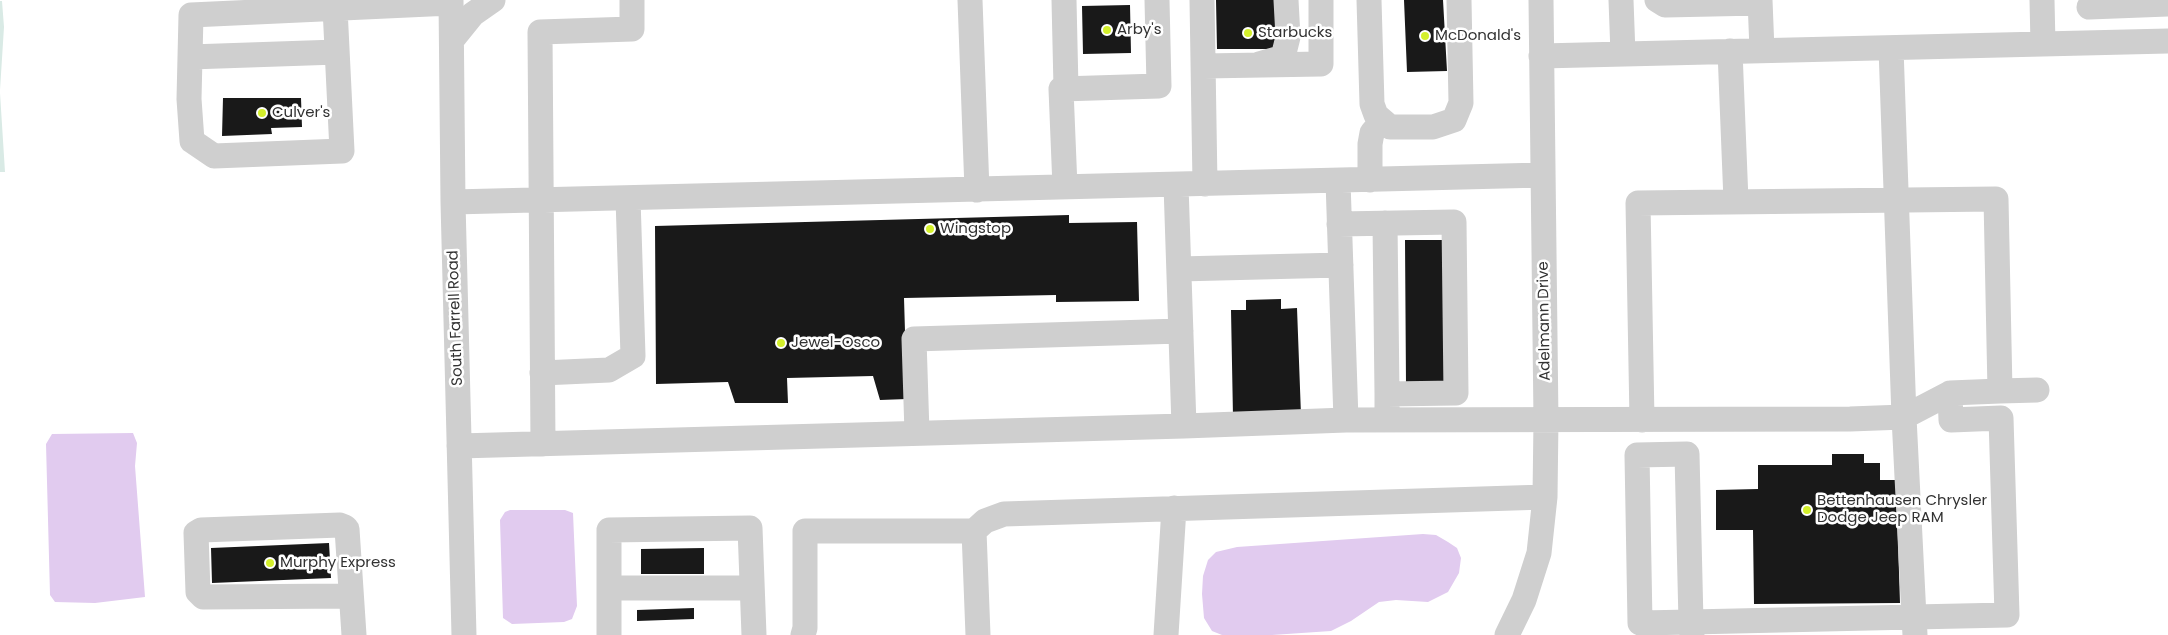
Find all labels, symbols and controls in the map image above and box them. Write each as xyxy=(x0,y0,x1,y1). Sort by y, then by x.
place label: Arby's xyxy=(1117,21,1162,39)
marker: Arby's xyxy=(1101,24,1113,36)
place label: Starbucks xyxy=(1258,24,1332,42)
marker: Starbucks xyxy=(1242,27,1254,39)
place label: McDonald's xyxy=(1435,27,1521,45)
marker: McDonald's xyxy=(1419,30,1431,42)
place label: Culver's xyxy=(272,104,330,122)
marker: Culver's xyxy=(256,107,268,119)
place label: Wingstop xyxy=(940,220,1011,238)
marker: Wingstop xyxy=(924,223,936,235)
street label: South Farrell Road xyxy=(445,250,467,386)
street label: Adelmann Drive xyxy=(1535,261,1555,381)
place label: Jewel-Osco xyxy=(791,334,880,352)
marker: Jewel-Osco xyxy=(775,337,787,349)
place label: Bettenhausen Chrysler Dodge Jeep RAM xyxy=(1817,492,1987,527)
marker: Bettenhausen Chrysler Dodge Jeep RAM xyxy=(1801,504,1813,516)
place label: Murphy Express xyxy=(280,554,396,572)
marker: Murphy Express xyxy=(264,557,276,569)

